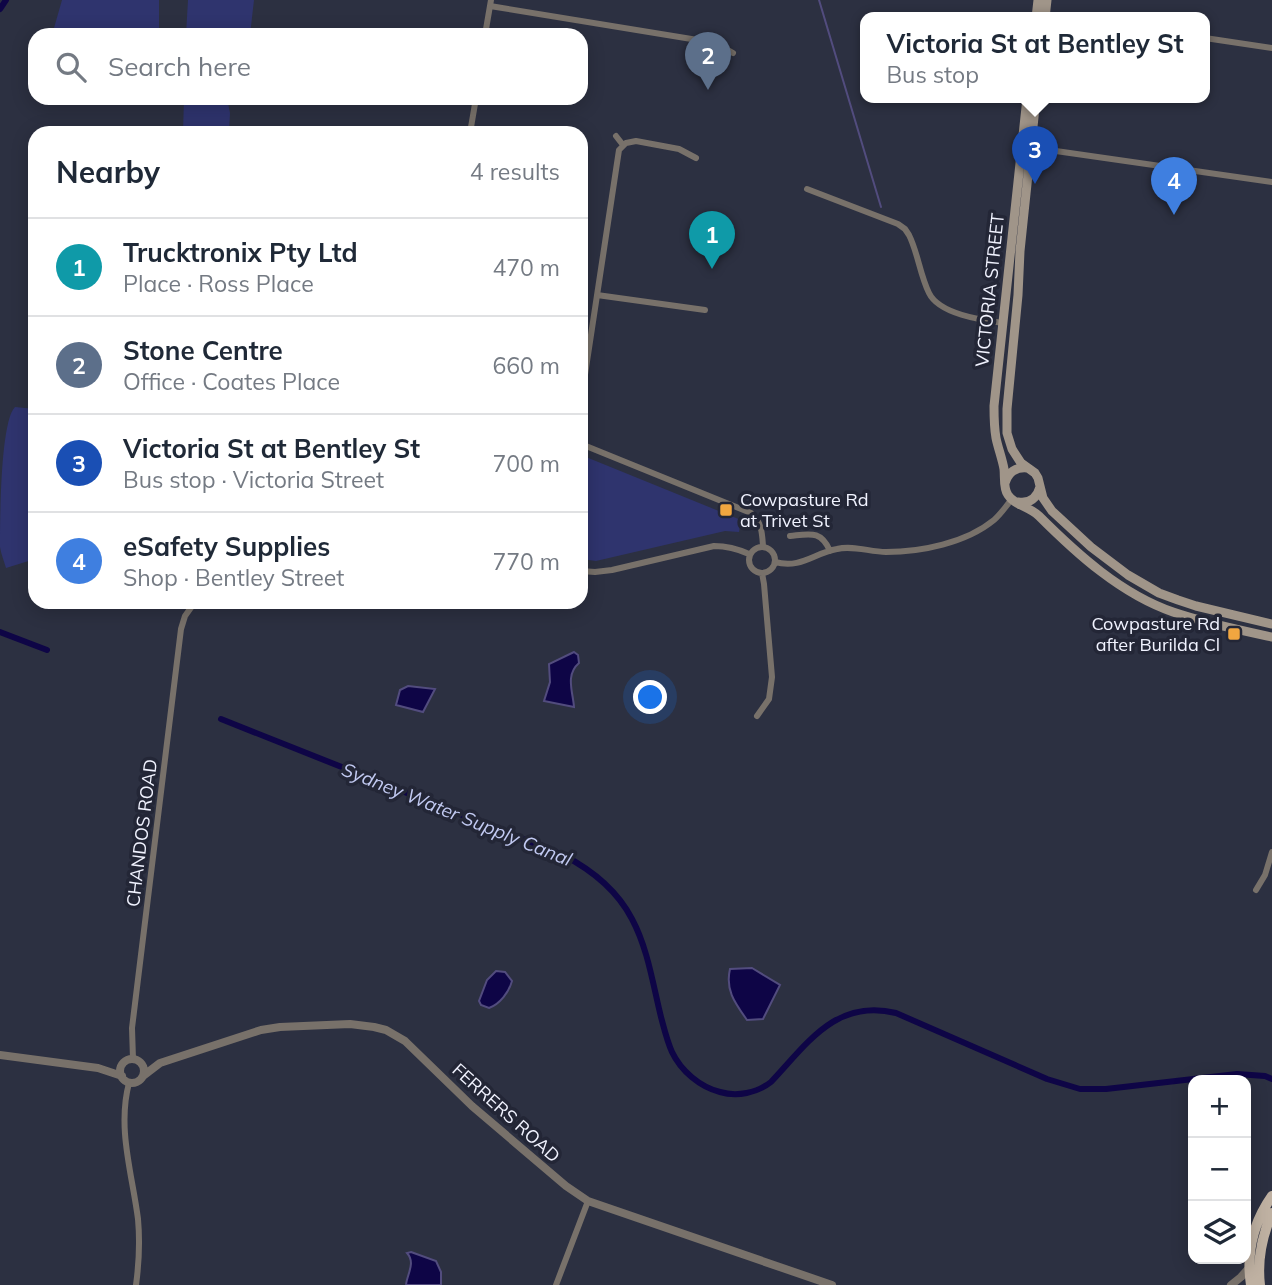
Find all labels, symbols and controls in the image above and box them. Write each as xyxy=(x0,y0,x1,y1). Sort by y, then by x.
popup xyxy=(860,12,1210,103)
text: Victoria St at Bentley St xyxy=(886,27,1184,60)
search box xyxy=(28,28,588,105)
pin: 2 xyxy=(685,32,731,90)
icon: search xyxy=(52,48,90,86)
text: Search here xyxy=(108,50,251,83)
text: Bus stop xyxy=(886,60,979,89)
pin: 3 xyxy=(1012,126,1058,184)
text: Nearby xyxy=(56,153,160,191)
text: 4 results xyxy=(470,157,560,186)
pin: 4 xyxy=(1151,157,1197,215)
pin: 1 xyxy=(689,211,735,269)
street label: VICTORIA STREET xyxy=(970,212,1009,368)
text: Trucktronix Pty Ltd xyxy=(123,236,358,269)
text: 1 xyxy=(72,253,86,282)
text: 470 m xyxy=(492,253,560,282)
text: Place · Ross Place xyxy=(123,269,314,298)
text: Stone Centre xyxy=(123,334,283,367)
text: 2 xyxy=(72,351,86,380)
text: 660 m xyxy=(492,351,560,380)
text: Office · Coates Place xyxy=(123,367,340,396)
text: Victoria St at Bentley St xyxy=(123,432,420,465)
text: 3 xyxy=(72,449,86,478)
text: 700 m xyxy=(492,449,560,478)
text: Bus stop · Victoria Street xyxy=(123,465,384,494)
place label: Cowpasture Rd at Trivet St xyxy=(740,488,869,532)
marker: Cowpasture Rd at Trivet St xyxy=(718,502,734,518)
text: eSafety Supplies xyxy=(123,530,330,563)
text: 4 xyxy=(72,547,86,576)
text: 770 m xyxy=(492,547,560,576)
text: Shop · Bentley Street xyxy=(123,563,344,592)
place label: Cowpasture Rd after Burilda Cl xyxy=(1091,612,1220,656)
marker: Cowpasture Rd after Burilda Cl xyxy=(1226,626,1242,642)
your location xyxy=(633,680,667,714)
water label: Sydney Water Supply Canal xyxy=(338,757,576,871)
street label: CHANDOS ROAD xyxy=(121,758,162,908)
street label: FERRERS ROAD xyxy=(448,1058,565,1167)
map controls xyxy=(1188,1075,1251,1264)
button: + xyxy=(1188,1075,1251,1138)
button: − xyxy=(1188,1138,1251,1201)
button: layers xyxy=(1188,1201,1251,1264)

